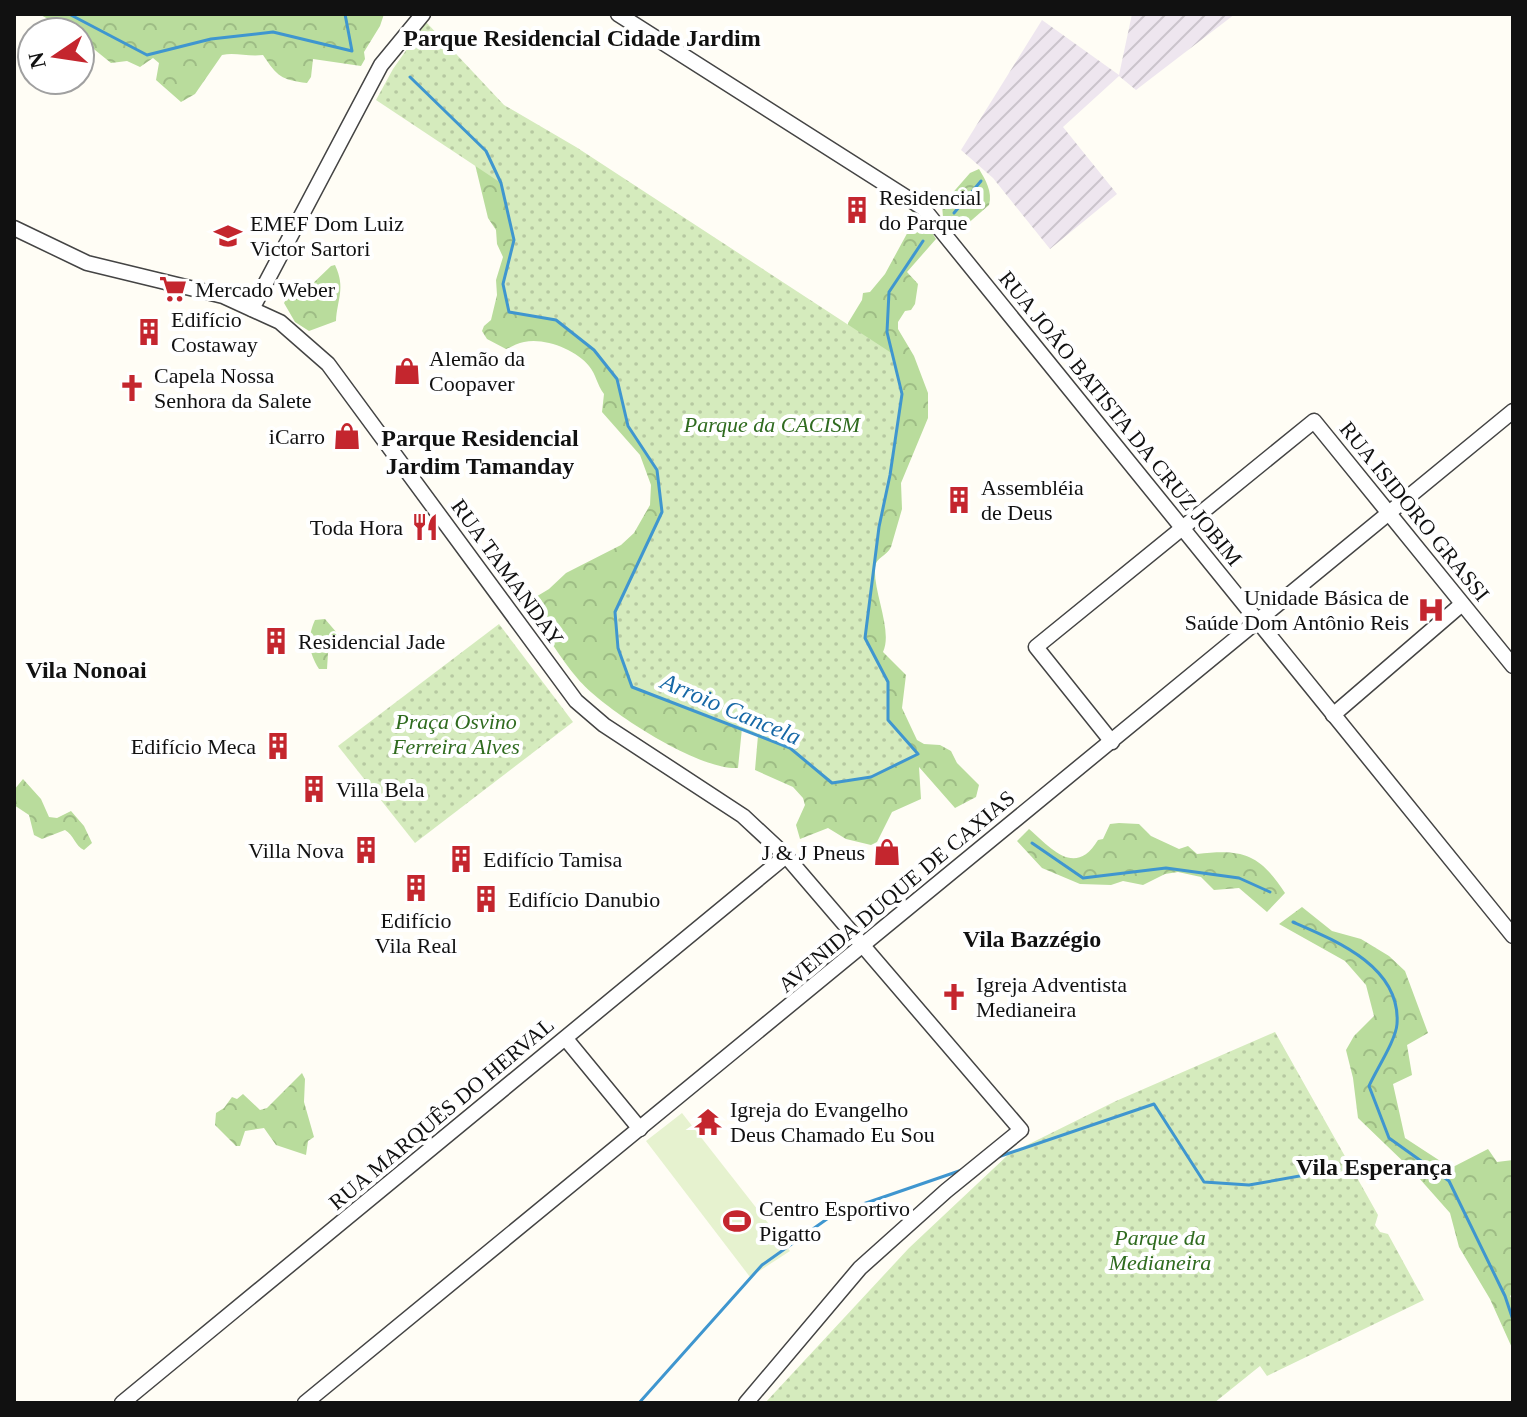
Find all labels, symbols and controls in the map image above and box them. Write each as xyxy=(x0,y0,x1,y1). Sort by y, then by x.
north arrow xyxy=(16,16,96,96)
district label: Parque Residencial Cidade Jardim xyxy=(403,25,761,51)
text: N xyxy=(23,50,51,71)
place label: Residencial do Parque xyxy=(879,185,982,235)
building icon: Residencial do Parque xyxy=(842,195,872,225)
place label: EMEF Dom Luiz Victor Sartori xyxy=(250,211,404,261)
school or university icon: EMEF Dom Luiz Victor Sartori xyxy=(213,221,243,251)
street label: RUA JOÃO BATISTA DA CRUZ JOBIM xyxy=(994,266,1247,571)
supermarket icon: Mercado Weber xyxy=(158,274,188,304)
place label: Mercado Weber xyxy=(195,277,336,302)
place label: Edifício Costaway xyxy=(171,307,258,357)
building icon: Edifício Costaway xyxy=(134,317,164,347)
place label: Alemão da Coopaver xyxy=(429,346,525,396)
shop icon: Alemão da Coopaver xyxy=(392,356,422,386)
place label: Capela Nossa Senhora da Salete xyxy=(154,363,312,413)
church icon: Capela Nossa Senhora da Salete xyxy=(117,373,147,403)
park label: Parque da CACISM xyxy=(683,412,862,437)
street label: RUA ISIDORO GRASSI xyxy=(1335,417,1495,606)
shop icon: iCarro xyxy=(332,421,362,451)
place label: iCarro xyxy=(269,424,325,449)
district label: Parque Residencial Jardim Tamanday xyxy=(381,425,579,479)
place label: Assembléia de Deus xyxy=(981,475,1084,525)
building icon: Assembléia de Deus xyxy=(944,485,974,515)
street label: RUA TAMANDAY xyxy=(446,494,569,650)
restaurant icon: Toda Hora xyxy=(410,512,440,542)
place label: Toda Hora xyxy=(310,515,403,540)
place label: Unidade Básica de Saúde Dom Antônio Reis xyxy=(1185,585,1409,635)
hospital icon: Unidade Básica de Saúde Dom Antônio Reis xyxy=(1416,595,1446,625)
building icon: Residencial Jade xyxy=(261,626,291,656)
place label: Residencial Jade xyxy=(298,629,445,654)
district label: Vila Nonoai xyxy=(25,657,147,683)
water label: Arroio Cancela xyxy=(655,667,805,750)
park label: Praça Osvino Ferreira Alves xyxy=(391,709,520,759)
building icon: Edifício Meca xyxy=(263,731,293,761)
place label: Edifício Meca xyxy=(131,734,256,759)
building icon: Villa Bela xyxy=(299,774,329,804)
place label: Villa Bela xyxy=(336,777,425,802)
street label: AVENIDA DUQUE DE CAXIAS xyxy=(773,785,1020,998)
building icon: Villa Nova xyxy=(351,835,381,865)
shop icon: J & J Pneus xyxy=(872,837,902,867)
place label: Villa Nova xyxy=(248,838,344,863)
place label: J & J Pneus xyxy=(762,840,865,865)
building icon: Edifício Tamisa xyxy=(446,844,476,874)
place label: Edifício Tamisa xyxy=(483,847,622,872)
building icon: Edifício Vila Real xyxy=(401,873,431,903)
building icon: Edifício Danubio xyxy=(471,884,501,914)
place label: Edifício Danubio xyxy=(508,887,660,912)
place label: Edifício Vila Real xyxy=(375,908,457,958)
district label: Vila Bazzégio xyxy=(963,926,1101,952)
place label: Igreja Adventista Medianeira xyxy=(976,972,1127,1022)
church icon: Igreja Adventista Medianeira xyxy=(939,982,969,1012)
street label: RUA MARQUÊS DO HERVAL xyxy=(324,1012,559,1215)
place label: Igreja do Evangelho Deus Chamado Eu Sou xyxy=(730,1097,935,1147)
temple icon: Igreja do Evangelho Deus Chamado Eu Sou xyxy=(693,1107,723,1137)
district label: Vila Esperança xyxy=(1296,1154,1452,1180)
place label: Centro Esportivo Pigatto xyxy=(759,1196,910,1246)
sports icon: Centro Esportivo Pigatto xyxy=(722,1206,752,1236)
park label: Parque da Medianeira xyxy=(1108,1225,1211,1275)

